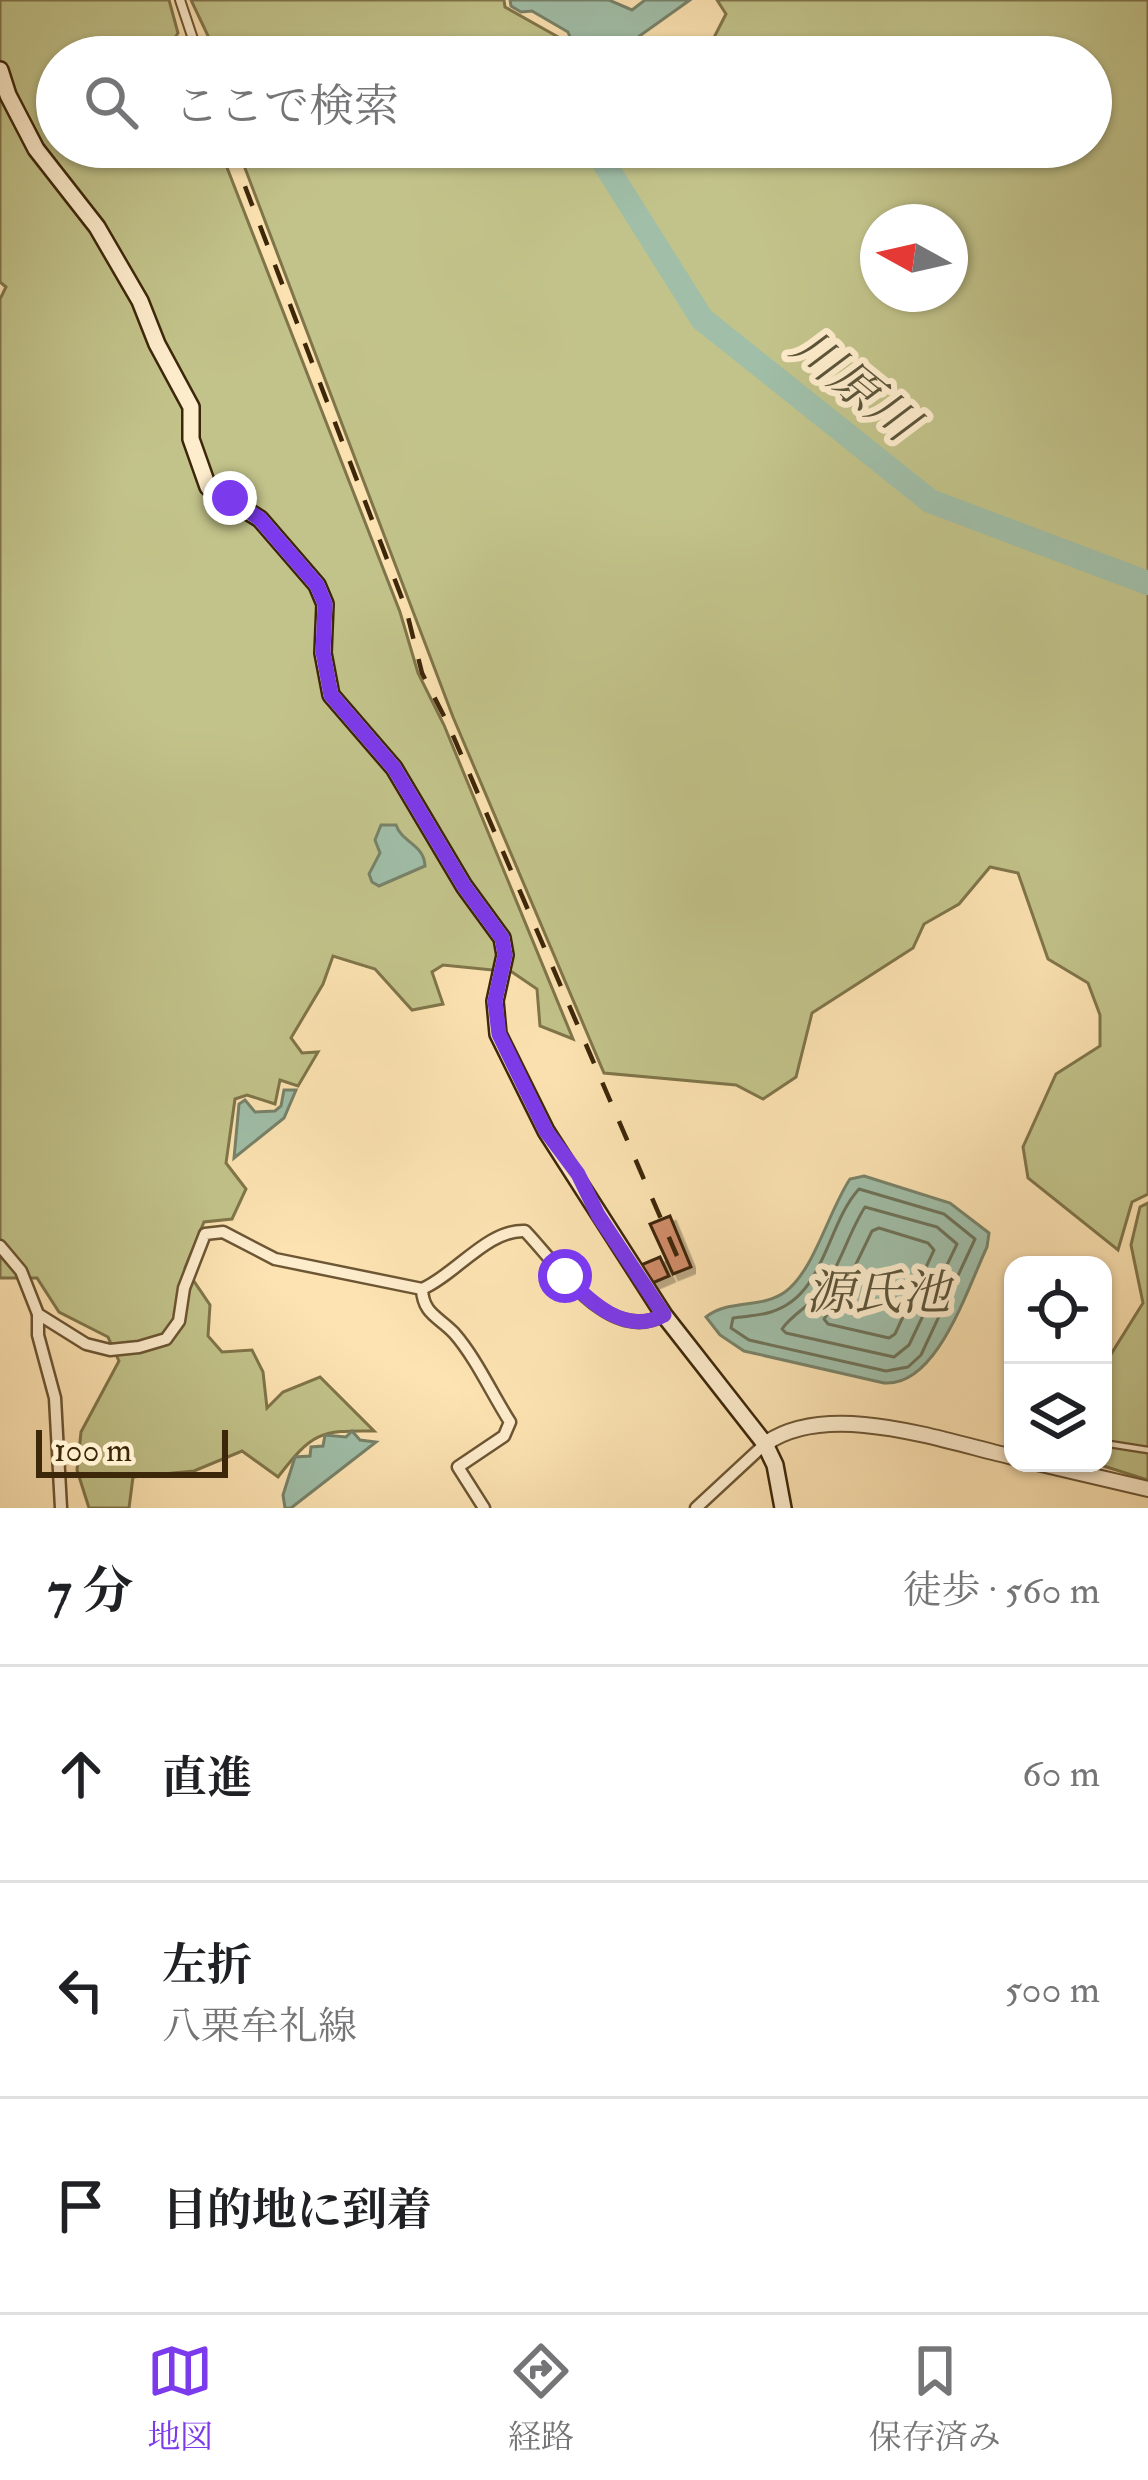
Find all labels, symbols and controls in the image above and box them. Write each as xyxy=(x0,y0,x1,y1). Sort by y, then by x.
search box xyxy=(36,36,1112,168)
icon: search xyxy=(78,69,144,135)
text: ここで検索 xyxy=(174,79,399,135)
north arrow xyxy=(860,204,968,312)
water label: 川原川 xyxy=(779,317,933,458)
route end xyxy=(203,471,257,525)
route start xyxy=(538,1249,592,1303)
map controls xyxy=(1004,1256,1112,1472)
button: locate xyxy=(1004,1256,1112,1364)
water label: 源氏池 xyxy=(806,1264,955,1324)
button: layers xyxy=(1004,1364,1112,1472)
scale bar xyxy=(36,1424,228,1477)
text: 100 m xyxy=(54,1430,132,1471)
text: 7 分 xyxy=(48,1560,133,1624)
text: 徒歩 · 560 m xyxy=(903,1566,1100,1615)
icon: ahead xyxy=(48,1741,114,1807)
text: 60 m xyxy=(1022,1749,1100,1798)
text: 直進 xyxy=(162,1751,252,1807)
text: 左折 xyxy=(162,1938,252,1994)
icon: left xyxy=(48,1957,114,2023)
text: 500 m xyxy=(1005,1965,1100,2014)
text: 八栗牟礼線 xyxy=(162,2002,357,2051)
icon: arrive xyxy=(48,2173,114,2239)
text: 目的地に到着 xyxy=(162,2183,432,2239)
tab: 地図 xyxy=(147,2338,213,2458)
tab: 経路 xyxy=(508,2338,574,2458)
tab: 保存済み xyxy=(869,2338,1001,2458)

